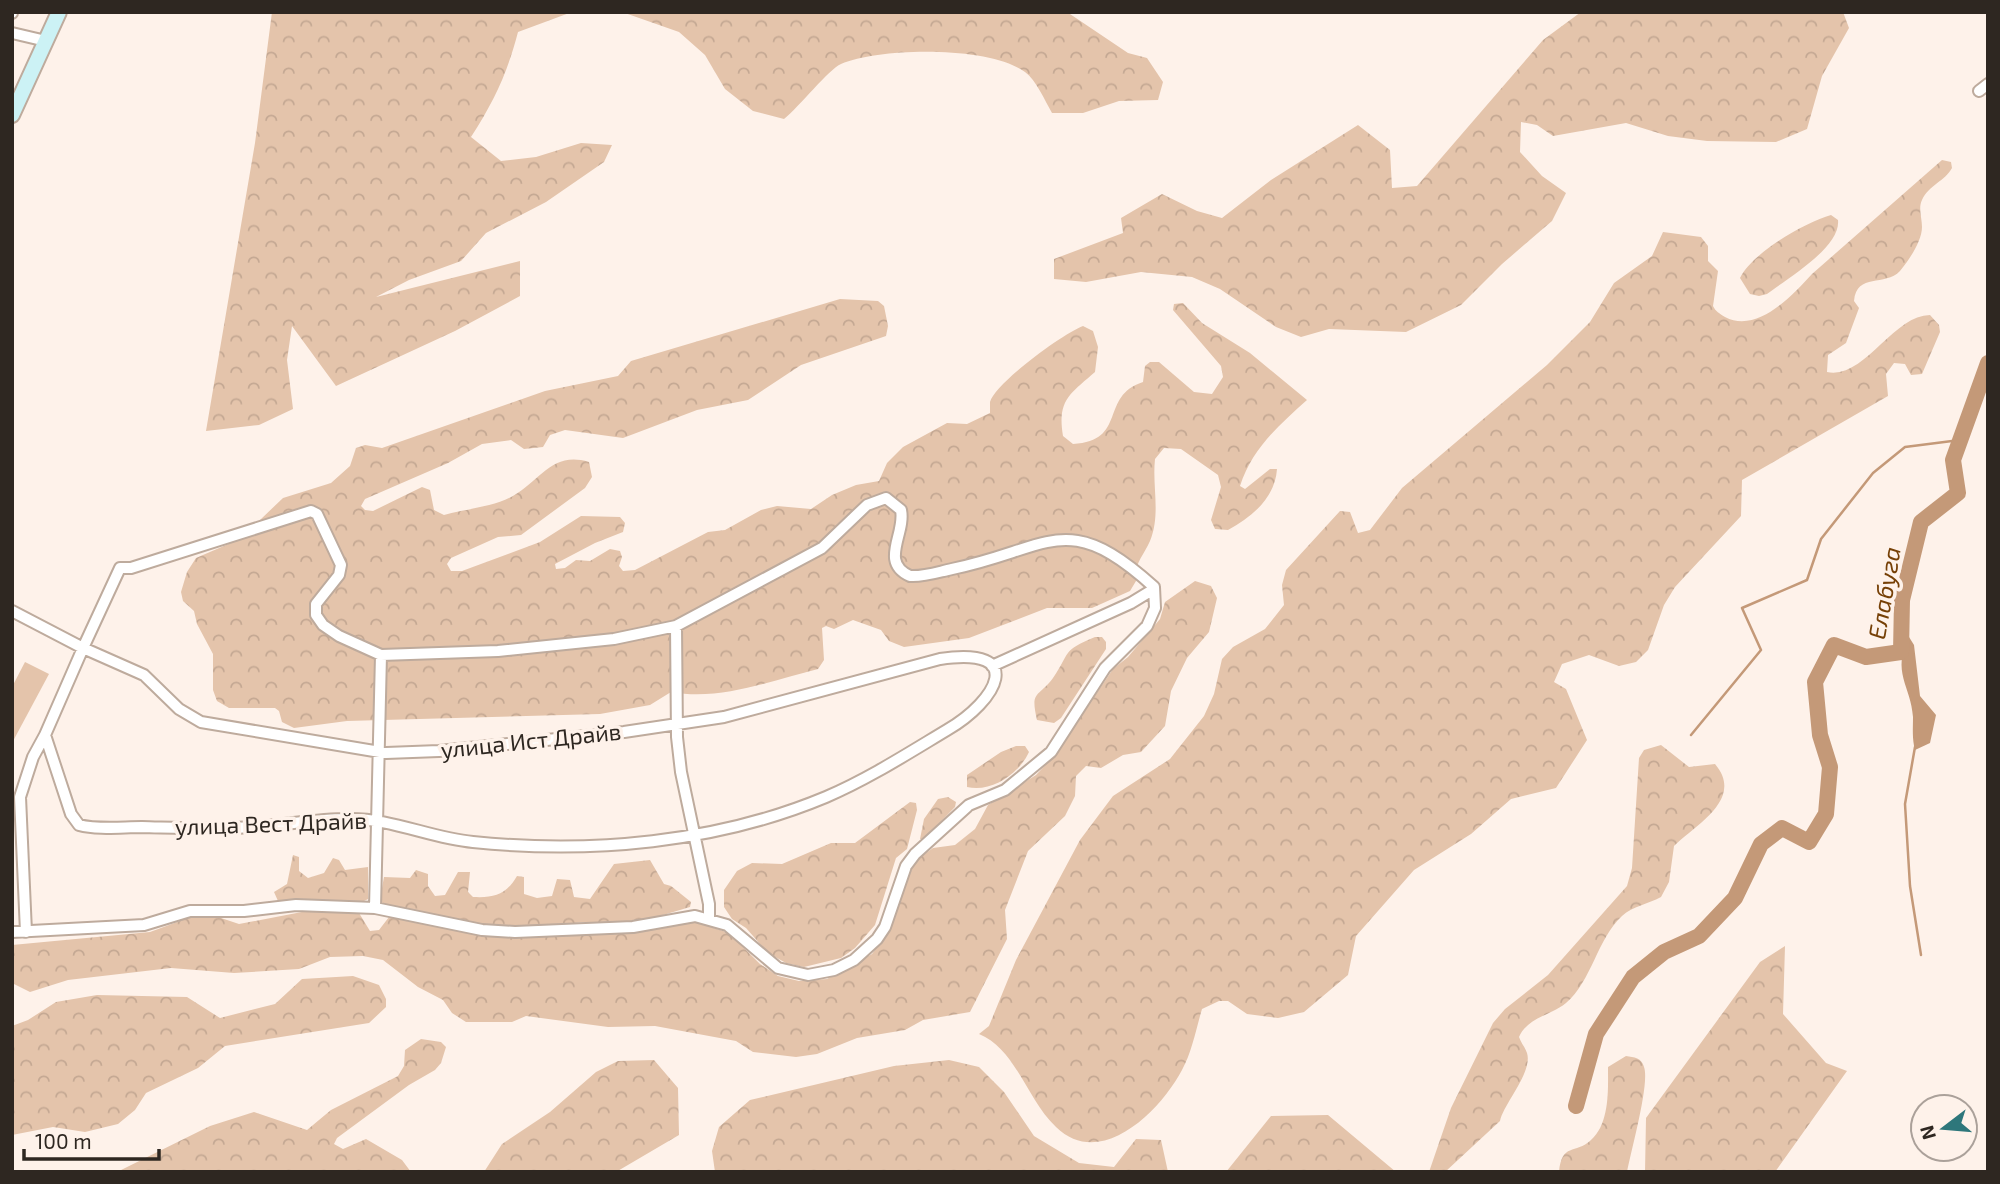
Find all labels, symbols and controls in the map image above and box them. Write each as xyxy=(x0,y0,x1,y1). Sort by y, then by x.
water label: Елабуга xyxy=(1861,544,1906,641)
street label: улица Ист Драйв xyxy=(439,717,623,764)
street label: улица Вест Драйв xyxy=(175,806,367,841)
north arrow xyxy=(1909,1093,1979,1163)
scale bar xyxy=(24,1118,159,1162)
text: N xyxy=(1914,1123,1940,1143)
text: 100 m xyxy=(35,1128,92,1153)

